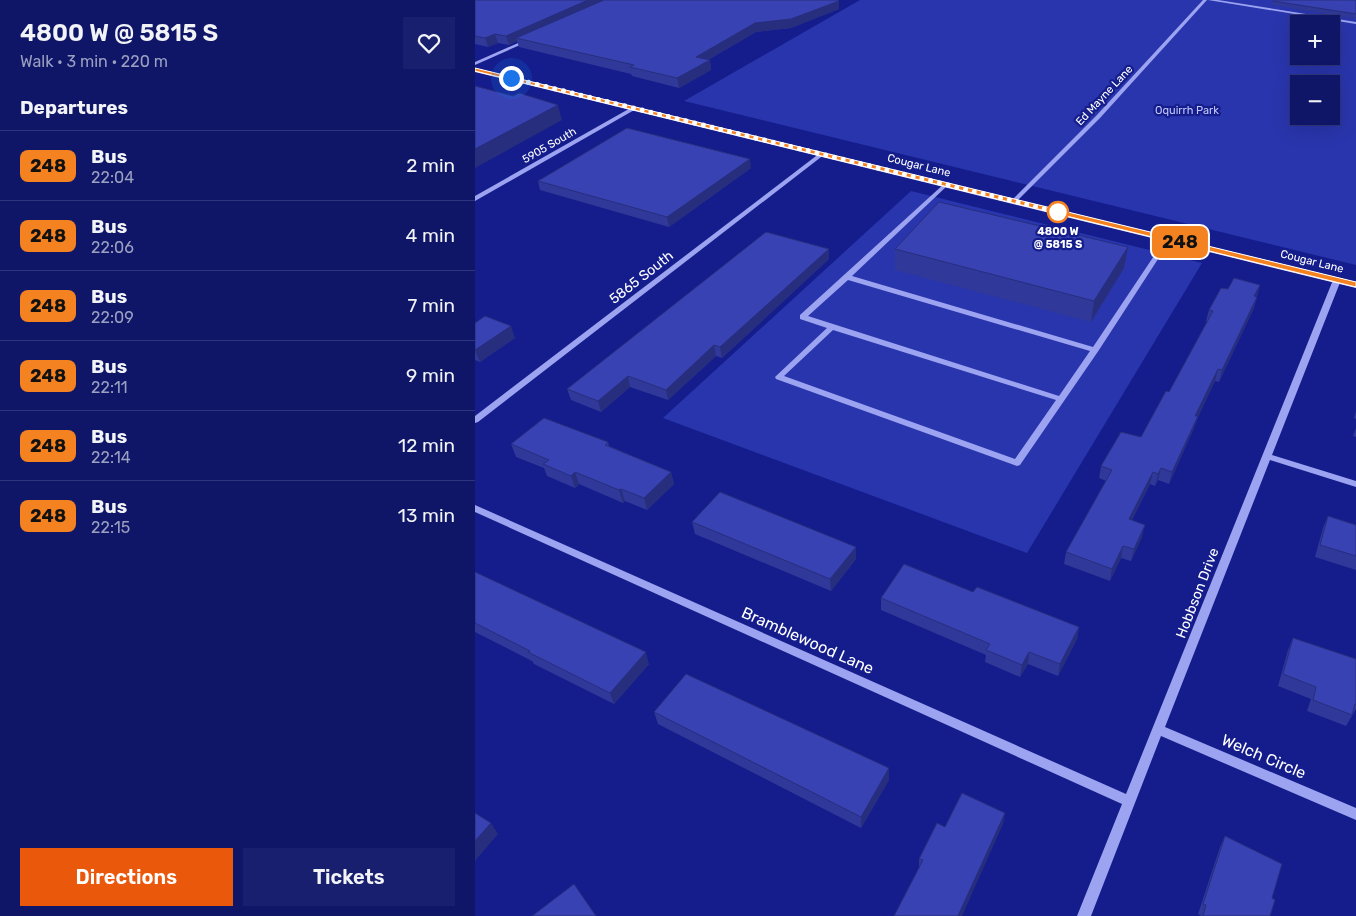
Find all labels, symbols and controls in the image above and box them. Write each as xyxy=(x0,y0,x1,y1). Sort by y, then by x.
map controls xyxy=(1290,15,1340,125)
button: + xyxy=(1290,15,1340,65)
button: heart xyxy=(403,17,455,69)
text: 4800 W @ 5815 S xyxy=(20,19,218,47)
text: Walk · 3 min · 220 m xyxy=(20,52,168,71)
street label: Ed Mayne Lane xyxy=(1073,63,1135,128)
your location xyxy=(499,66,524,91)
button: − xyxy=(1290,75,1340,125)
text: Departures xyxy=(20,96,128,119)
park label: Oquirrh Park xyxy=(1155,104,1219,117)
street label: 5905 South xyxy=(520,125,579,166)
text: Bus xyxy=(91,145,127,168)
street label: Cougar Lane xyxy=(886,151,952,180)
text: 2 min xyxy=(406,154,455,177)
text: 248 xyxy=(30,155,66,177)
text: 22:04 xyxy=(91,168,134,187)
marker: 4800 W @ 5815 S xyxy=(1047,201,1069,223)
text: Bus xyxy=(91,215,127,238)
text: 4 min xyxy=(406,224,455,247)
text: 248 xyxy=(30,225,66,247)
place label: 4800 W @ 5815 S xyxy=(1034,225,1082,251)
line badge: 248 xyxy=(1151,226,1209,258)
text: 248 xyxy=(1162,231,1198,253)
text: 22:06 xyxy=(91,238,134,257)
street label: 5865 South xyxy=(606,247,677,308)
street label: Cougar Lane xyxy=(1279,247,1345,276)
text: Bus xyxy=(91,285,127,308)
text: 7 min xyxy=(408,294,455,317)
text: 248 xyxy=(30,295,66,317)
text: 22:09 xyxy=(91,308,134,327)
text: Bus xyxy=(91,355,127,378)
text: 9 min xyxy=(406,364,455,387)
text: 248 xyxy=(30,365,66,387)
text: 22:11 xyxy=(91,378,128,397)
text: Bus xyxy=(91,425,127,448)
text: 12 min xyxy=(398,434,455,457)
text: 248 xyxy=(30,435,66,457)
text: 22:14 xyxy=(91,448,131,467)
text: Bus xyxy=(91,495,127,518)
text: 13 min xyxy=(398,504,455,527)
text: 248 xyxy=(30,505,66,527)
text: 22:15 xyxy=(91,518,130,537)
street label: Hobbson Drive xyxy=(1172,545,1223,641)
street label: Bramblewood Lane xyxy=(739,603,877,678)
street label: Welch Circle xyxy=(1219,730,1309,783)
button: Directions xyxy=(20,848,233,906)
button: Tickets xyxy=(243,848,455,906)

